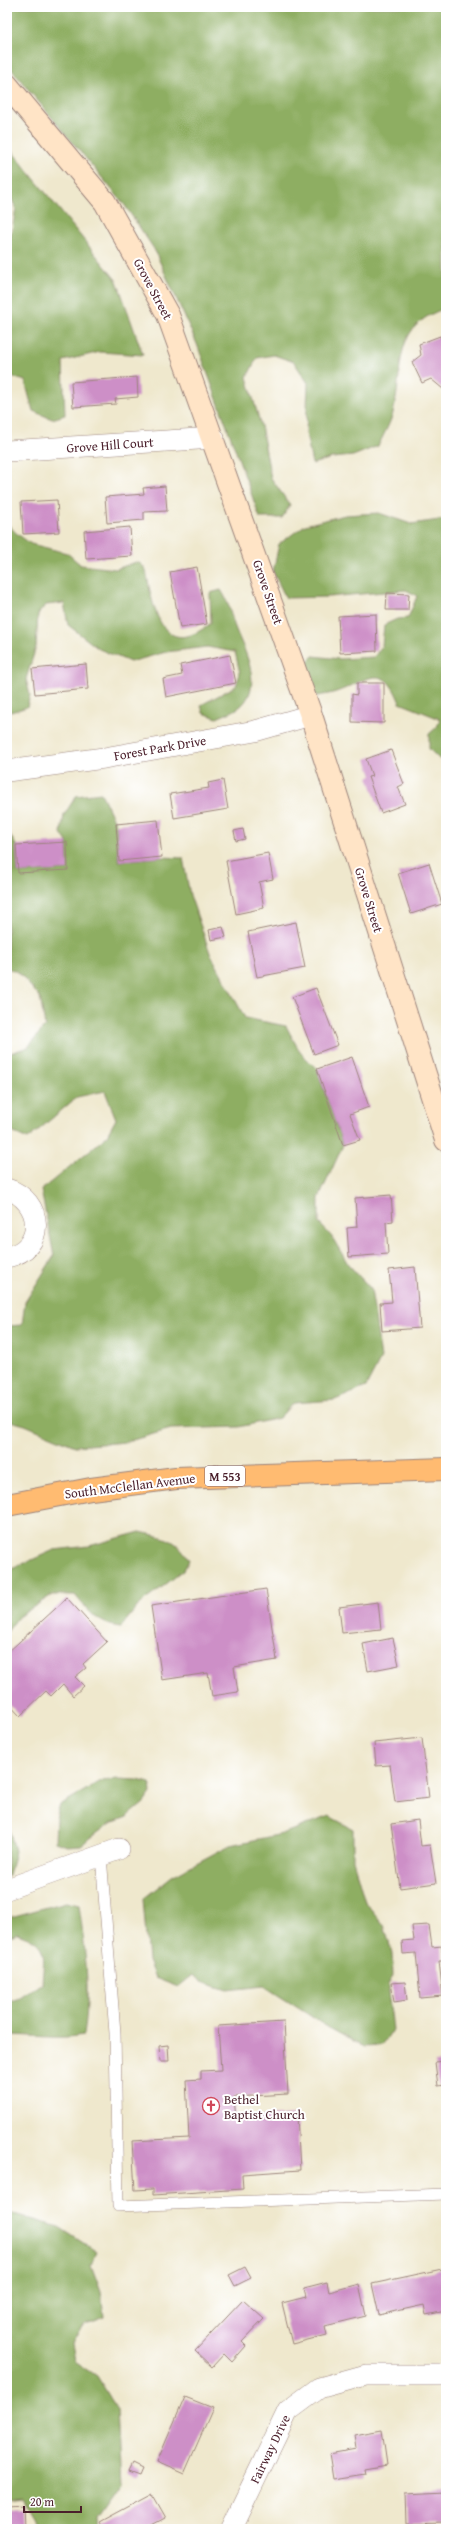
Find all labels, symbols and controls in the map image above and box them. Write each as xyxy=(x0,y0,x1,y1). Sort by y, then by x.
street label: Grove Street xyxy=(129,255,177,323)
street label: Grove Hill Court xyxy=(66,432,155,458)
street label: Grove Street xyxy=(248,557,288,627)
street label: Forest Park Drive xyxy=(112,731,208,765)
street label: Grove Street xyxy=(350,865,388,935)
road number: M 553 xyxy=(205,1466,245,1486)
street label: South McClellan Avenue xyxy=(64,1469,196,1503)
place label: Bethel Baptist Church xyxy=(224,2090,306,2124)
church icon: Bethel Baptist Church xyxy=(201,2096,221,2116)
street label: Fairway Drive xyxy=(245,2411,295,2487)
scale bar xyxy=(24,2488,81,2514)
text: 20 m xyxy=(30,2493,54,2510)

